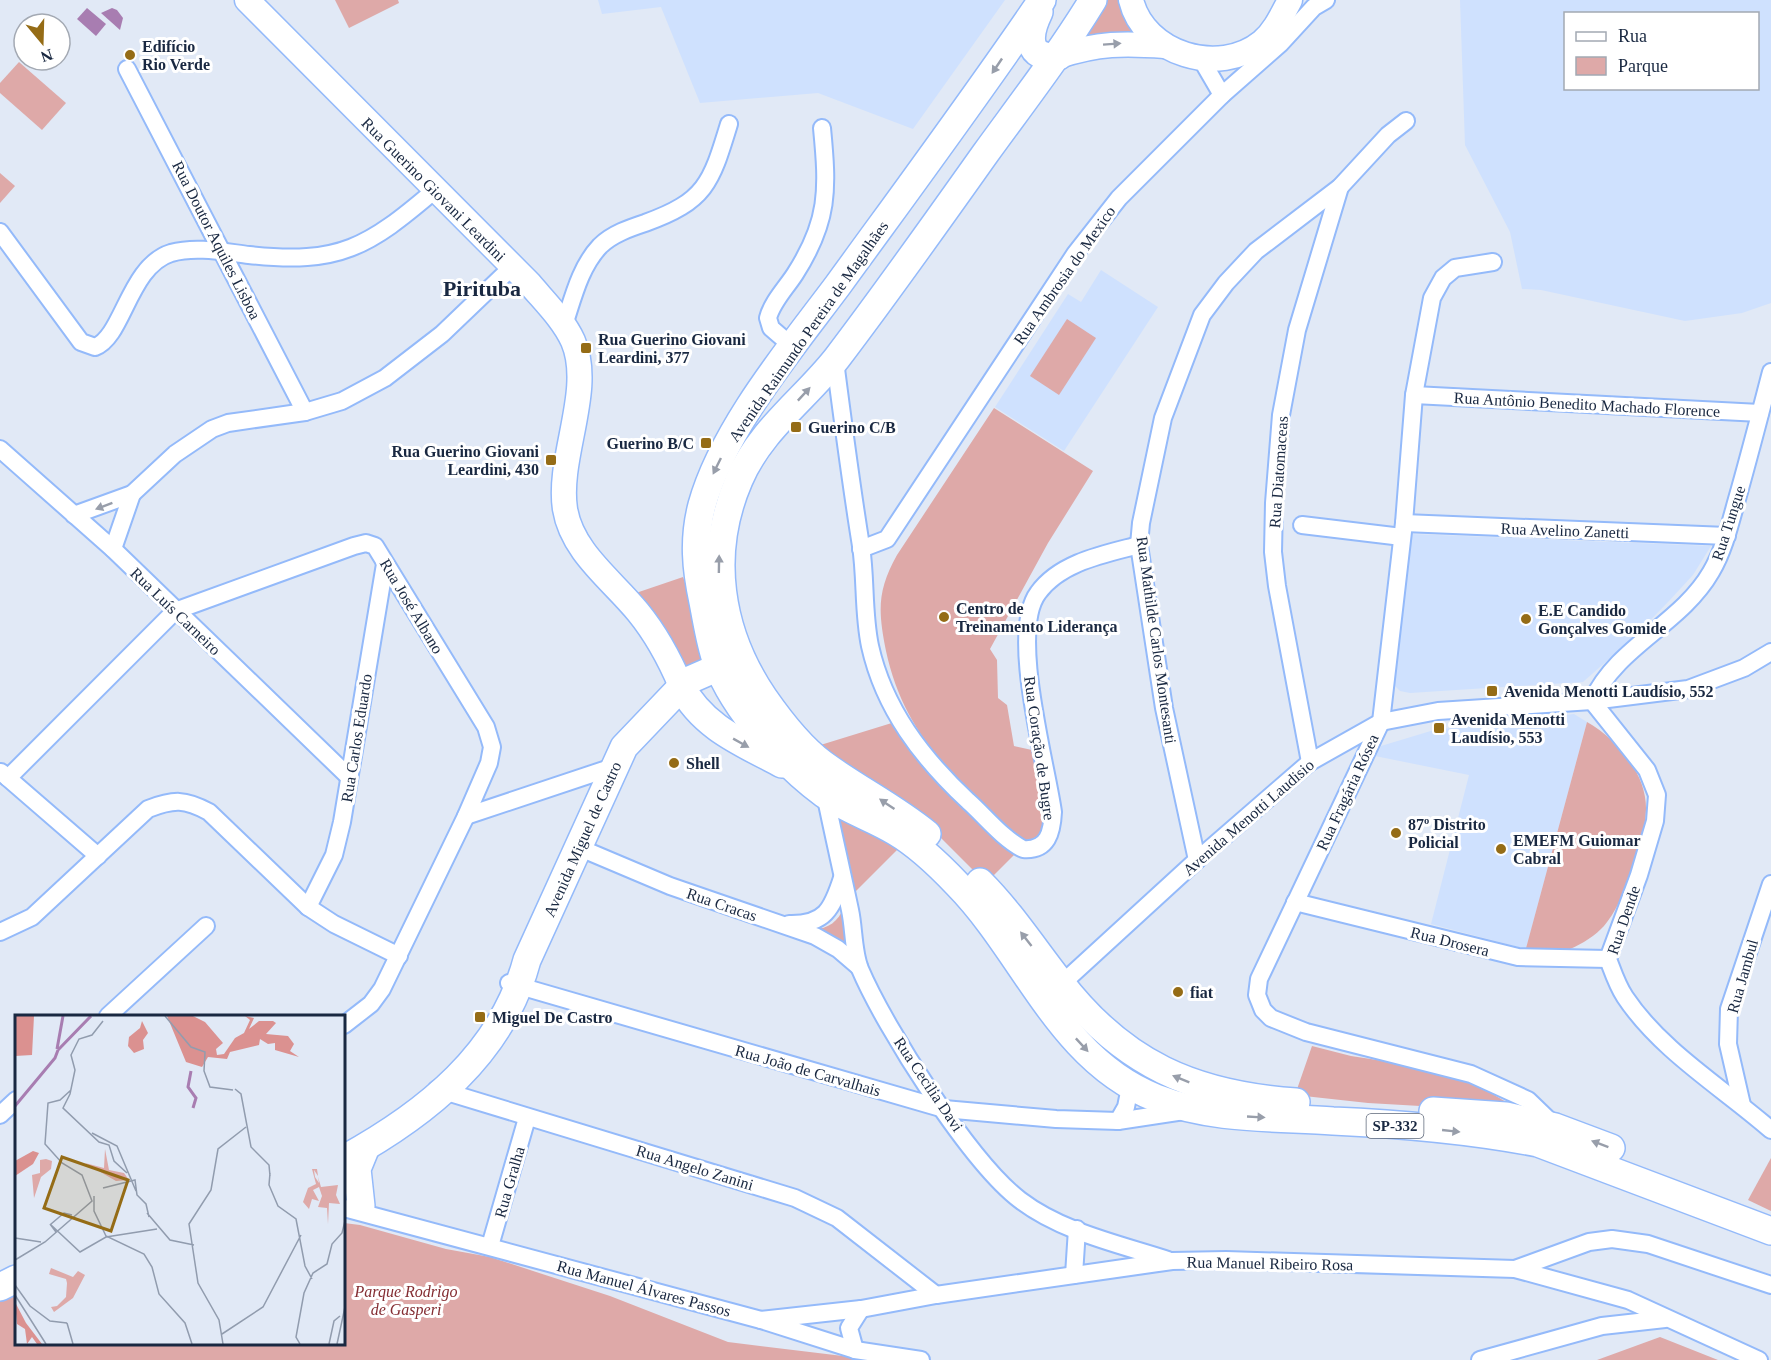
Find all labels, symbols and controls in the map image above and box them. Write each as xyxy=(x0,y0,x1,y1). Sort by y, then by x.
north arrow xyxy=(12,12,72,72)
legend xyxy=(1564,12,1759,90)
text: Rua xyxy=(1618,26,1647,46)
place label: Edifício Rio Verde xyxy=(142,38,210,73)
one-way arrow xyxy=(1103,39,1122,48)
text: N xyxy=(38,46,55,66)
marker: Edifício Rio Verde xyxy=(123,48,137,62)
text: Parque xyxy=(1618,56,1668,76)
one-way arrow xyxy=(991,57,1003,73)
street label: Rua Guerino Giovani Leardini xyxy=(358,114,509,265)
street label: Rua Doutor Aquiles Lisboa xyxy=(168,158,264,323)
street label: Rua Ambrosia do Mexico xyxy=(1010,203,1119,348)
street label: Avenida Raimundo Pereira de Magalhães xyxy=(725,218,892,445)
district label: Pirituba xyxy=(443,276,521,301)
place label: Rua Guerino Giovani Leardini, 377 xyxy=(598,331,746,366)
marker: Rua Guerino Giovani Leardini, 377 xyxy=(579,341,593,355)
one-way arrow xyxy=(797,387,811,402)
street label: Rua Antônio Benedito Machado Florence xyxy=(1453,389,1721,420)
street label: Rua Diatomaceas xyxy=(1266,415,1291,529)
place label: Guerino C/B xyxy=(808,419,896,436)
marker: Guerino C/B xyxy=(789,420,803,434)
place label: Guerino B/C xyxy=(606,435,694,452)
marker: Guerino B/C xyxy=(699,436,713,450)
place label: Rua Guerino Giovani Leardini, 430 xyxy=(391,443,540,478)
marker: Rua Guerino Giovani Leardini, 430 xyxy=(544,453,558,467)
one-way arrow xyxy=(712,458,722,475)
street label: Rua Tungue xyxy=(1708,484,1750,563)
one-way arrow xyxy=(94,501,112,511)
street label: Rua Avelino Zanetti xyxy=(1500,520,1630,541)
street label: Rua Mathilde Carlos Montesanti xyxy=(1134,535,1180,745)
one-way arrow xyxy=(715,555,724,574)
street label: Rua José Albano xyxy=(377,556,447,657)
street label: Rua Luís Carneiro xyxy=(127,564,224,659)
place label: Centro de Treinamento Liderança xyxy=(956,600,1118,636)
place label: E.E Candido Gonçalves Gomide xyxy=(1538,602,1666,638)
marker: Centro de Treinamento Liderança xyxy=(937,610,951,624)
marker: E.E Candido Gonçalves Gomide xyxy=(1519,612,1533,626)
street label: Rua Carlos Eduardo xyxy=(338,673,375,803)
street label: Rua Coração de Bugre xyxy=(1020,675,1058,821)
place label: Avenida Menotti Laudísio, 552 xyxy=(1504,683,1714,700)
marker: Avenida Menotti Laudísio, 552 xyxy=(1485,684,1499,698)
place label: Avenida Menotti Laudísio, 553 xyxy=(1451,711,1565,746)
marker: Avenida Menotti Laudísio, 553 xyxy=(1432,721,1446,735)
street label: Rua Fragária Rósea xyxy=(1313,731,1383,853)
one-way arrow xyxy=(733,738,750,748)
place label: Shell xyxy=(686,755,720,772)
marker: Shell xyxy=(667,756,681,770)
street label: Avenida Menotti Laudisio xyxy=(1179,756,1317,879)
street label: Avenida Miguel de Castro xyxy=(541,759,625,920)
one-way arrow xyxy=(879,799,895,810)
place label: 87º Distrito Policial xyxy=(1408,816,1486,851)
marker: 87º Distrito Policial xyxy=(1389,826,1403,840)
place label: EMEFM Guiomar Cabral xyxy=(1513,832,1641,867)
marker: EMEFM Guiomar Cabral xyxy=(1494,842,1508,856)
street label: Rua Dende xyxy=(1604,884,1643,957)
street label: Rua Cracas xyxy=(684,885,759,924)
street label: Rua Drosera xyxy=(1409,924,1491,959)
one-way arrow xyxy=(1021,931,1033,946)
street label: Rua Jambul xyxy=(1724,937,1761,1015)
place label: fiat xyxy=(1190,984,1214,1001)
marker: fiat xyxy=(1171,985,1185,999)
place label: Miguel De Castro xyxy=(492,1009,613,1027)
marker: Miguel De Castro xyxy=(473,1010,487,1024)
inset map xyxy=(15,1015,345,1345)
street label: Rua Cecilia Davi xyxy=(891,1034,967,1135)
one-way arrow xyxy=(1075,1037,1089,1052)
street label: Rua João de Carvalhais xyxy=(733,1042,883,1099)
one-way arrow xyxy=(1172,1074,1190,1083)
one-way arrow xyxy=(1247,1112,1266,1121)
road number: SP-332 xyxy=(1366,1114,1424,1138)
one-way arrow xyxy=(1441,1126,1460,1136)
one-way arrow xyxy=(1590,1139,1608,1149)
street label: Rua Angelo Zanini xyxy=(634,1142,756,1195)
street label: Rua Gralha xyxy=(491,1145,528,1220)
street label: Rua Manuel Ribeiro Rosa xyxy=(1187,1254,1353,1273)
street label: Rua Manuel Álvares Passos xyxy=(555,1256,733,1320)
park label: Parque Rodrigo de Gasperi xyxy=(354,1283,457,1319)

